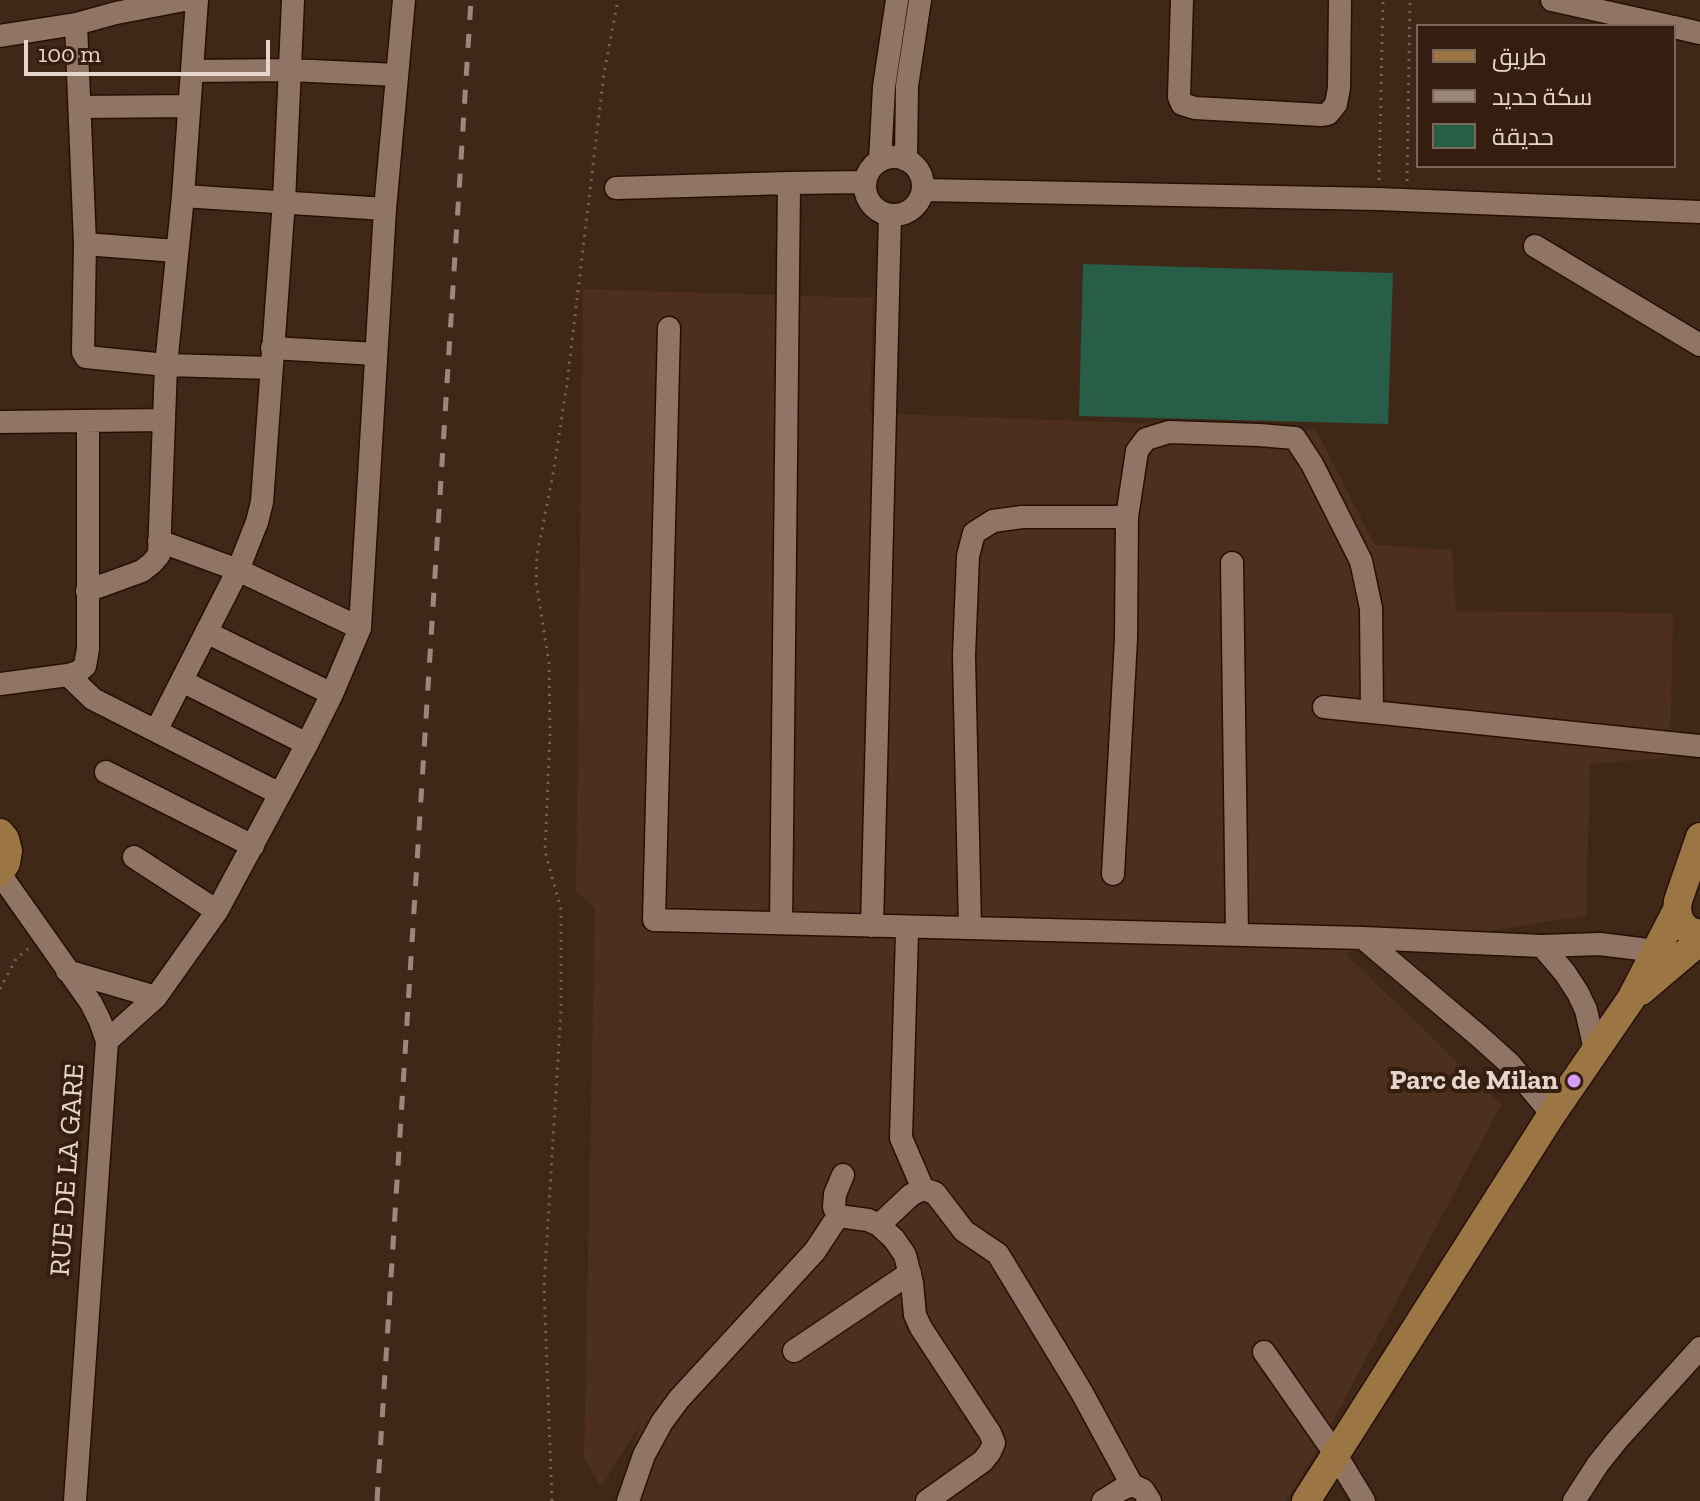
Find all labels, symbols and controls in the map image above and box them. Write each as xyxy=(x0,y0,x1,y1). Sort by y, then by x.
scale bar xyxy=(28,24,274,74)
legend xyxy=(1416,24,1676,168)
text: 100 m xyxy=(38,39,101,68)
text: طريق xyxy=(1492,42,1547,71)
text: سكة حديد xyxy=(1492,82,1592,111)
text: حديقة xyxy=(1492,122,1554,151)
street label: RUE DE LA GARE xyxy=(44,1063,92,1277)
place label: Parc de Milan xyxy=(1390,1064,1558,1098)
marker: Parc de Milan xyxy=(1565,1072,1583,1090)

